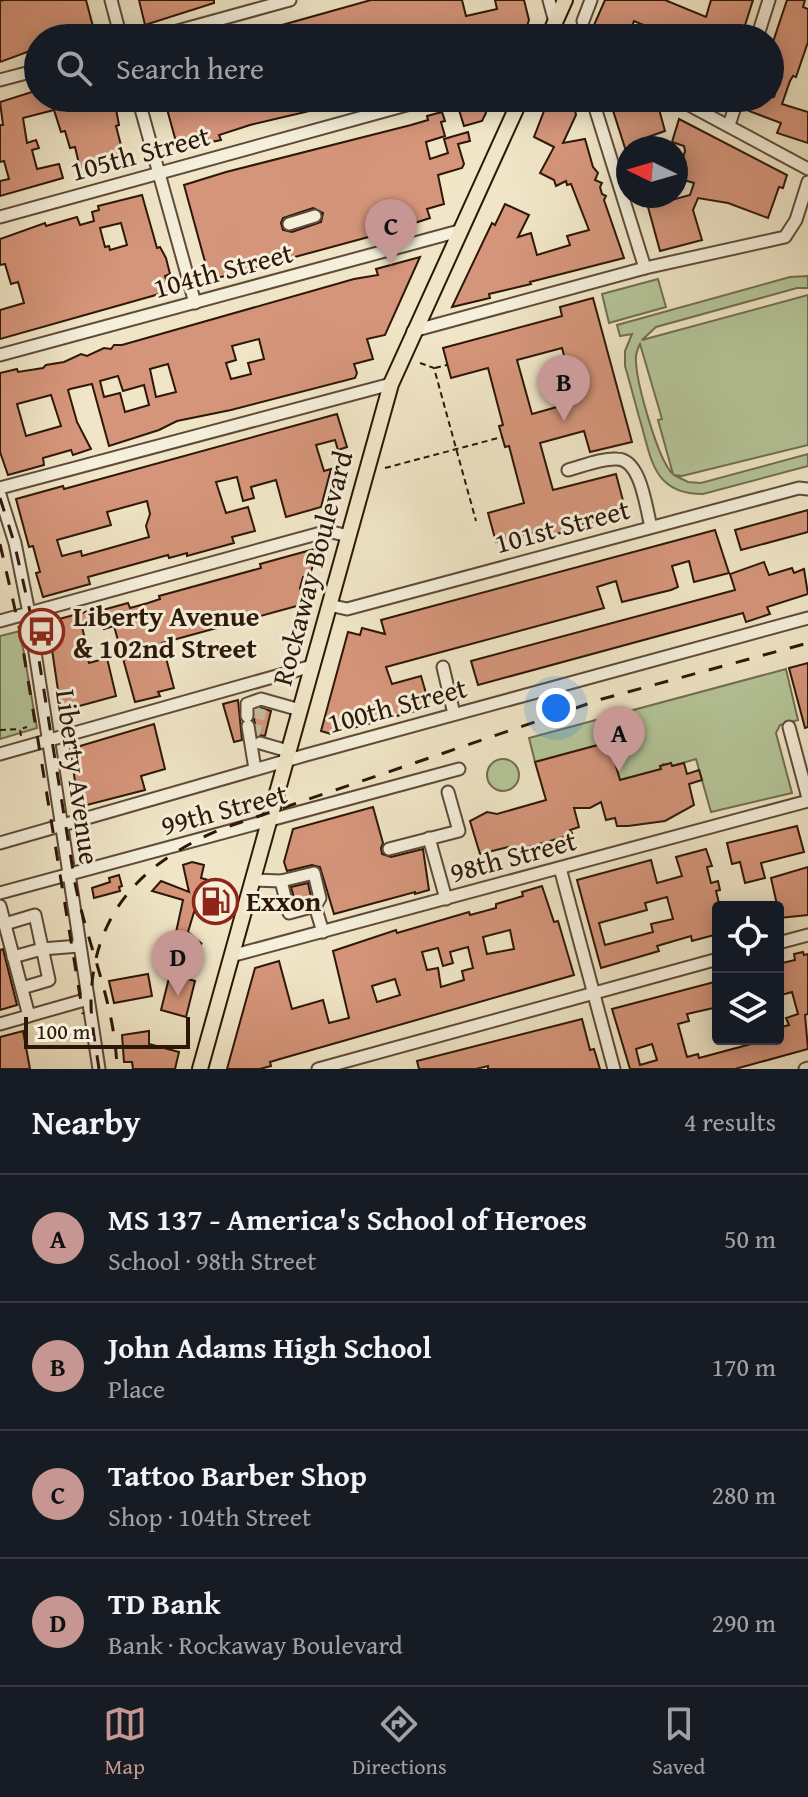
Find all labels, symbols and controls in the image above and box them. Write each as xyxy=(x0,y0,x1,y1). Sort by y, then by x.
search box xyxy=(24,24,784,112)
icon: search xyxy=(52,46,96,90)
text: Search here xyxy=(116,46,264,90)
street label: 105th Street xyxy=(65,114,214,191)
north arrow xyxy=(616,136,688,208)
pin: C xyxy=(365,199,417,265)
street label: 104th Street xyxy=(148,231,297,308)
pin: B xyxy=(538,355,590,421)
street label: Rockaway Boulevard xyxy=(260,446,363,690)
street label: 101st Street xyxy=(490,488,634,563)
place label: Liberty Avenue & 102nd Street xyxy=(73,595,260,668)
bus stop icon: Liberty Avenue & 102nd Street xyxy=(18,608,66,656)
street label: 100th Street xyxy=(322,666,471,743)
street label: Liberty Avenue xyxy=(46,687,111,867)
your location xyxy=(536,688,576,728)
pin: A xyxy=(593,706,645,772)
street label: 99th Street xyxy=(156,772,292,845)
street label: 98th Street xyxy=(445,819,581,892)
fuel station icon: Exxon xyxy=(191,877,239,925)
place label: Exxon xyxy=(246,880,322,921)
map controls xyxy=(712,901,784,1045)
button: locate xyxy=(712,901,784,973)
pin: D xyxy=(152,930,204,996)
button: layers xyxy=(712,973,784,1045)
scale bar xyxy=(24,1013,190,1049)
text: 100 m xyxy=(36,1015,91,1047)
text: Nearby xyxy=(32,1097,141,1146)
text: 4 results xyxy=(684,1102,776,1141)
text: MS 137 - America's School of Heroes xyxy=(108,1197,587,1241)
text: A xyxy=(50,1219,66,1258)
text: 50 m xyxy=(724,1219,776,1258)
text: School · 98th Street xyxy=(108,1241,316,1280)
text: John Adams High School xyxy=(108,1325,432,1369)
text: B xyxy=(50,1347,66,1386)
text: 170 m xyxy=(711,1347,776,1386)
text: Place xyxy=(108,1369,165,1408)
text: Tattoo Barber Shop xyxy=(108,1453,367,1497)
text: C xyxy=(51,1475,65,1514)
text: 280 m xyxy=(711,1475,776,1514)
text: Shop · 104th Street xyxy=(108,1497,311,1536)
text: TD Bank xyxy=(108,1581,221,1625)
text: D xyxy=(50,1603,66,1642)
text: 290 m xyxy=(711,1603,776,1642)
text: Bank · Rockaway Boulevard xyxy=(108,1625,403,1664)
tab: Map xyxy=(103,1702,147,1782)
tab: Directions xyxy=(352,1702,447,1782)
tab: Saved xyxy=(652,1702,705,1782)

